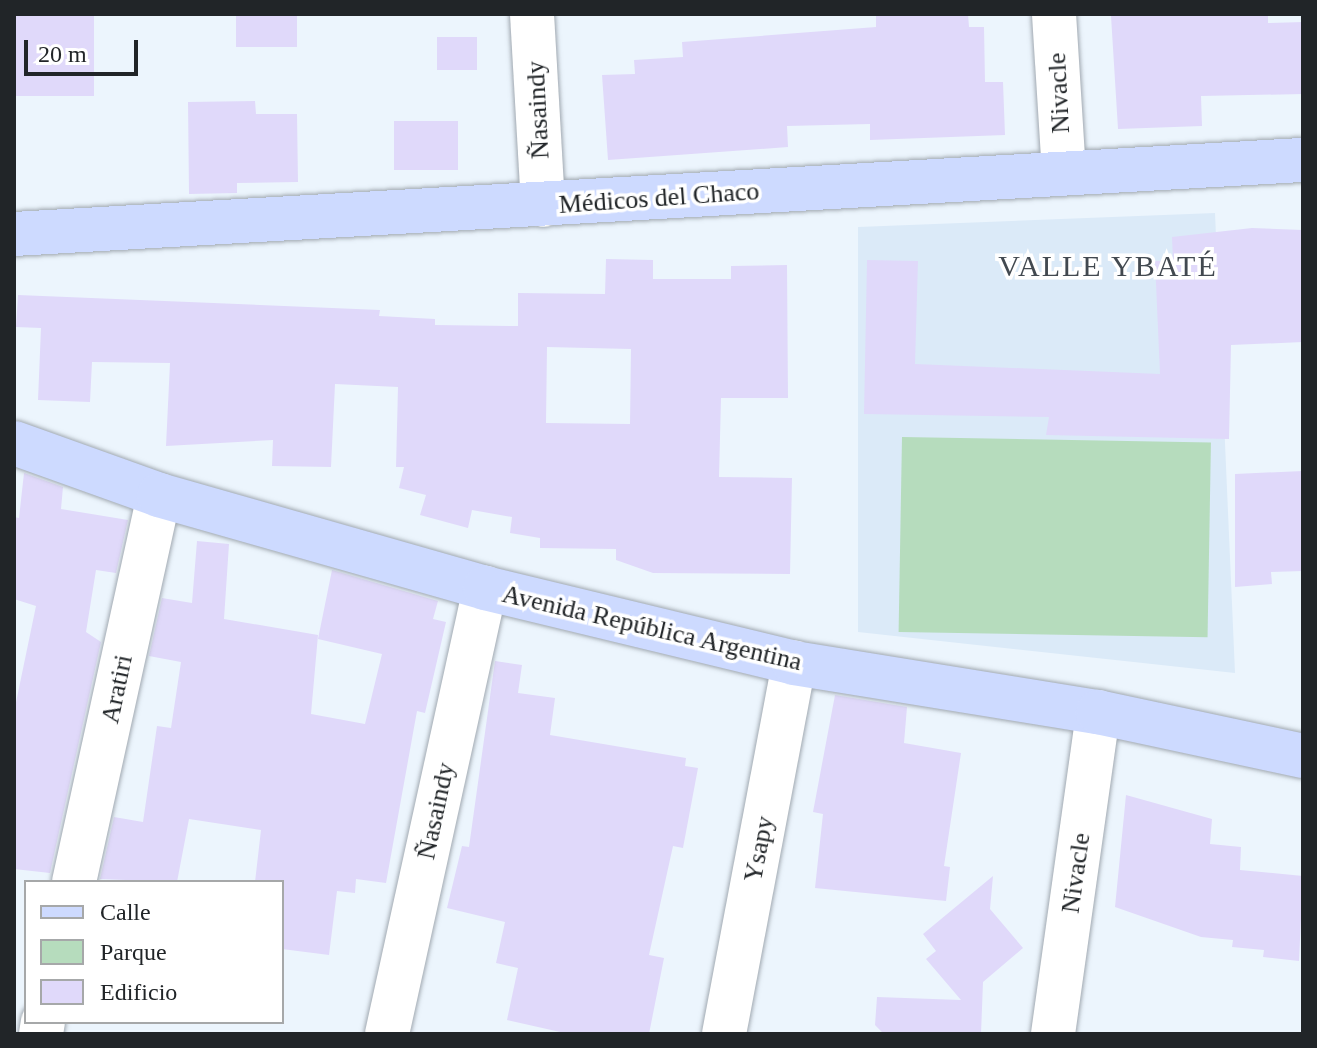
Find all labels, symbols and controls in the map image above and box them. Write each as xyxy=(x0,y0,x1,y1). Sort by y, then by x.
scale bar xyxy=(28,24,142,74)
text: 20 m xyxy=(38,41,87,67)
street label: Nivacle xyxy=(1041,52,1077,134)
street label: Ñasaindy xyxy=(520,60,556,160)
street label: Médicos del Chaco xyxy=(558,175,760,221)
district label: VALLE YBATÉ xyxy=(998,248,1218,284)
street label: Avenida República Argentina xyxy=(498,578,806,678)
street label: Aratiri xyxy=(95,652,139,726)
street label: Ñasaindy xyxy=(411,760,461,862)
street label: Ysapy xyxy=(737,813,781,885)
street label: Nivacle xyxy=(1055,831,1097,915)
legend xyxy=(24,880,284,1024)
text: Calle xyxy=(100,899,151,925)
text: Parque xyxy=(100,939,167,965)
text: Edificio xyxy=(100,979,177,1005)

